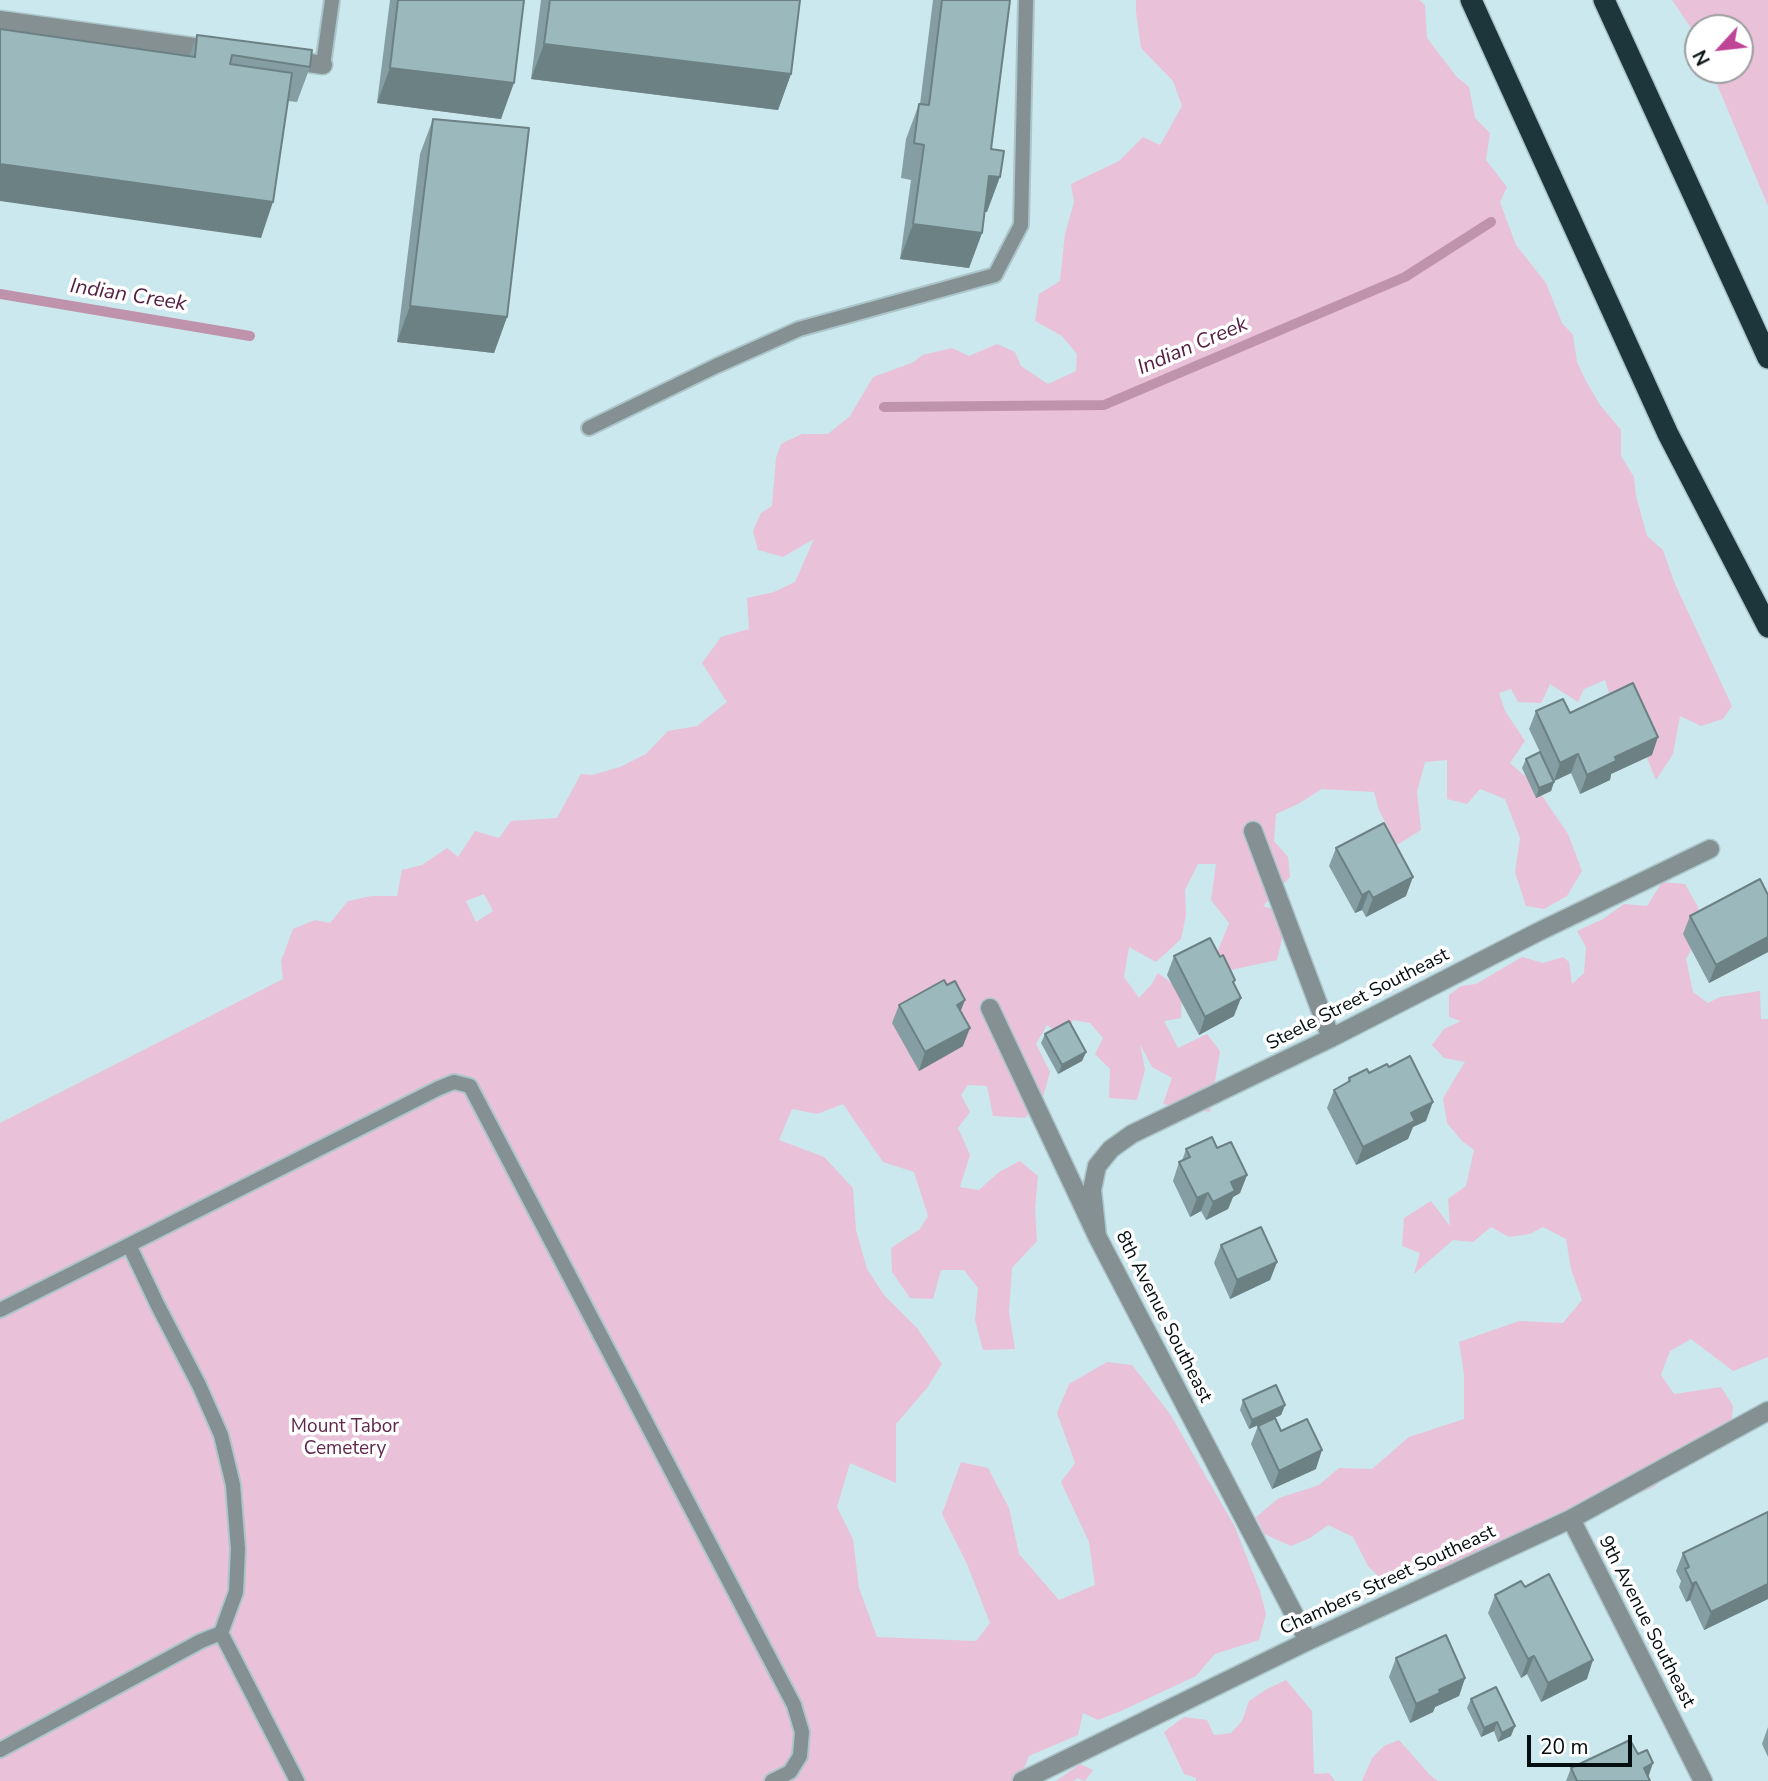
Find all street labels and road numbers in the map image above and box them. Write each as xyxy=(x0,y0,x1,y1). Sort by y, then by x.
street label: Steele Street Southeast xyxy=(1263,944,1453,1056)
street label: 8th Avenue Southeast xyxy=(1110,1227,1216,1407)
street label: Chambers Street Southeast xyxy=(1277,1521,1499,1641)
street label: 9th Avenue Southeast xyxy=(1593,1532,1699,1712)

